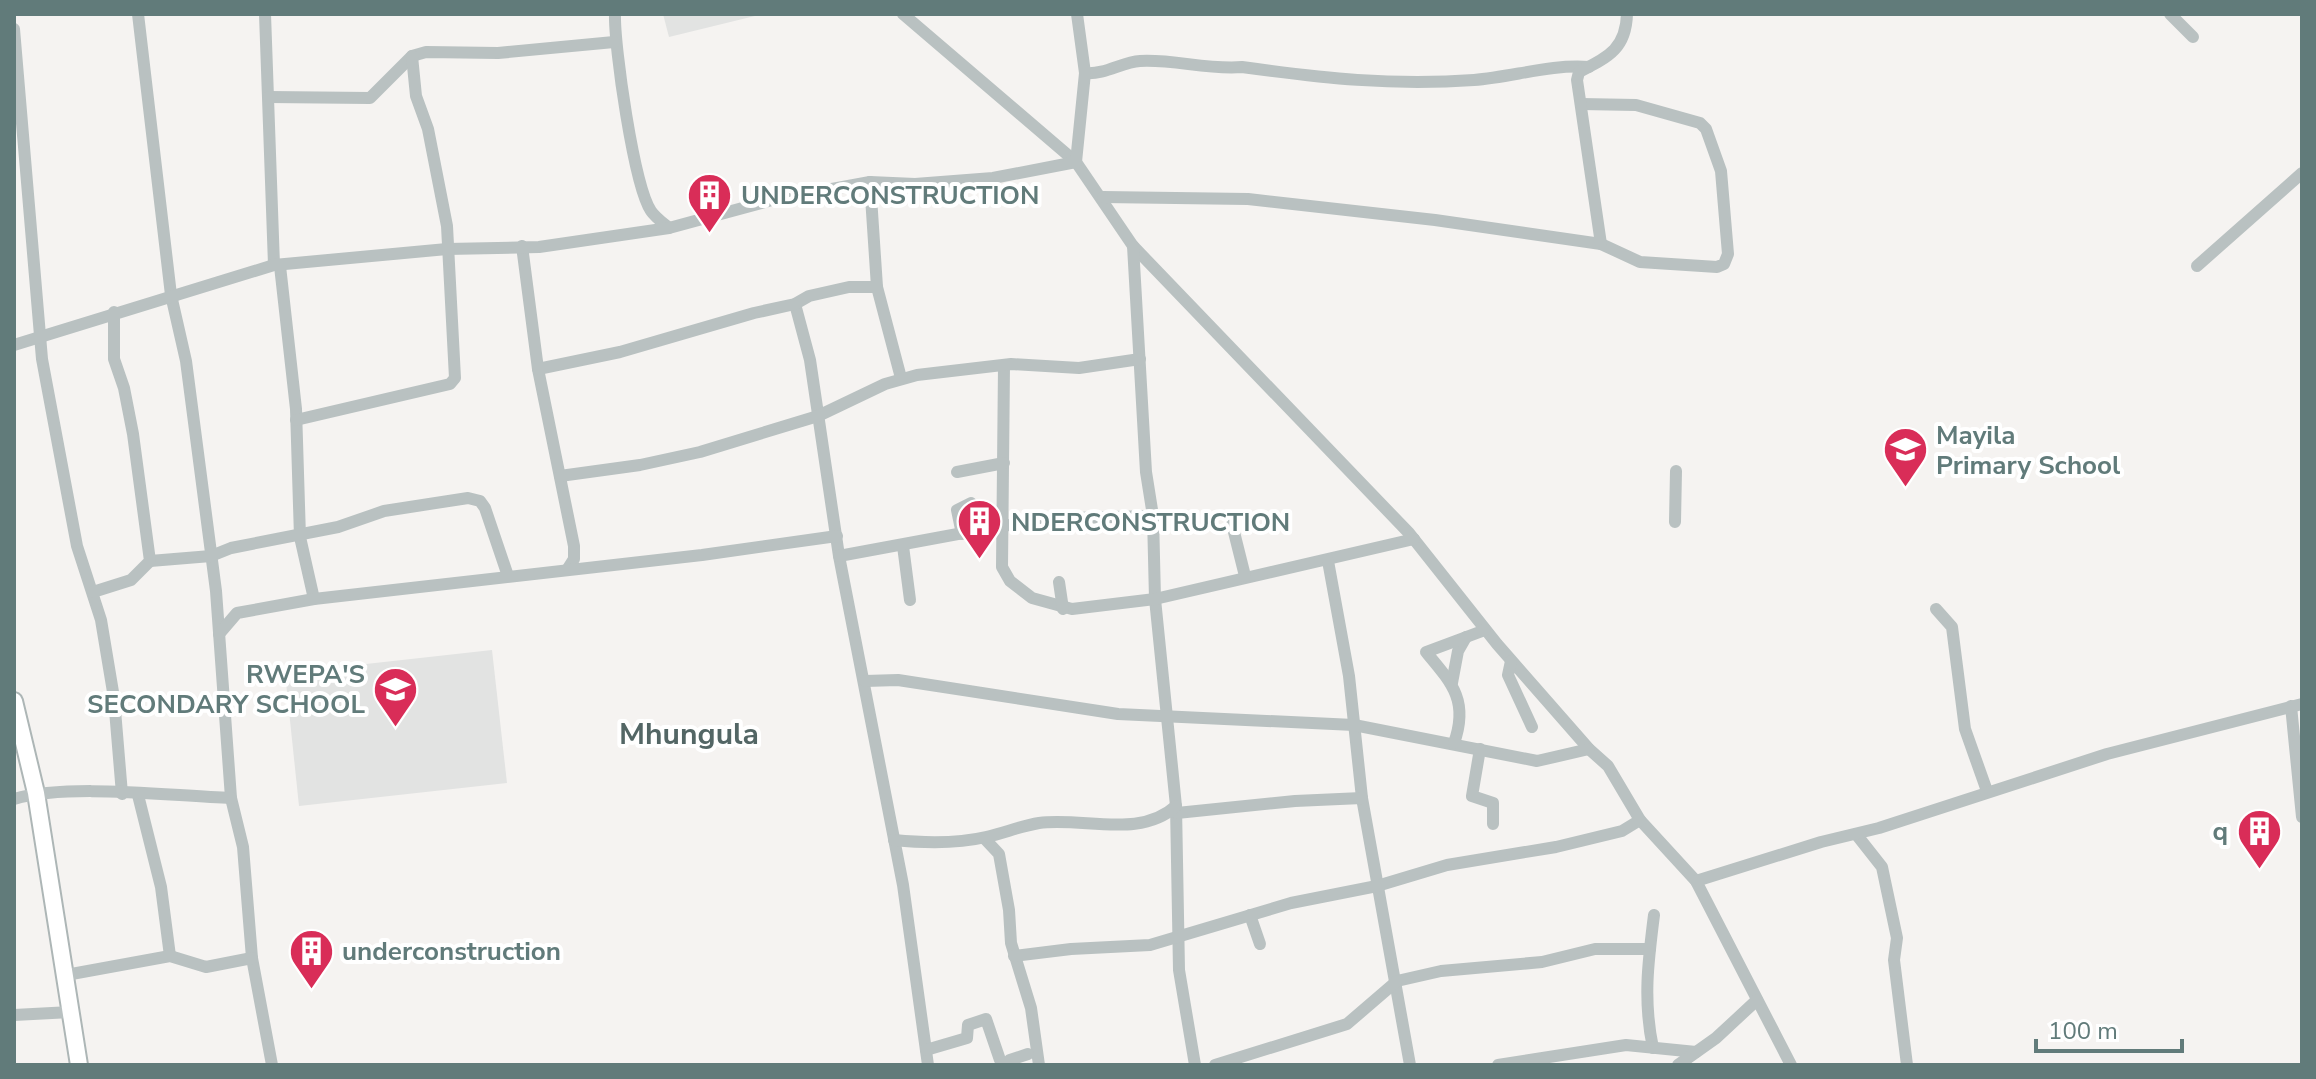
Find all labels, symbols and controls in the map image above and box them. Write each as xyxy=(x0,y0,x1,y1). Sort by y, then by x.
building icon: UNDERCONSTRUCTION xyxy=(686,171,734,234)
place label: UNDERCONSTRUCTION xyxy=(741,178,1039,213)
place label: Mayila Primary School xyxy=(1936,418,2121,483)
school or university icon: Mayila Primary School xyxy=(1881,426,1929,489)
building icon: NDERCONSTRUCTION xyxy=(956,498,1004,561)
place label: NDERCONSTRUCTION xyxy=(1011,505,1290,540)
place label: RWEPA'S SECONDARY SCHOOL xyxy=(87,657,365,722)
school or university icon: RWEPA'S SECONDARY SCHOOL xyxy=(372,665,420,728)
district label: Mhungula xyxy=(619,714,759,755)
building icon: q xyxy=(2235,807,2283,870)
place label: q xyxy=(2212,814,2228,849)
building icon: underconstruction xyxy=(287,927,335,990)
place label: underconstruction xyxy=(342,934,561,969)
scale bar xyxy=(2036,1003,2182,1053)
text: 100 m xyxy=(2048,1015,2118,1047)

